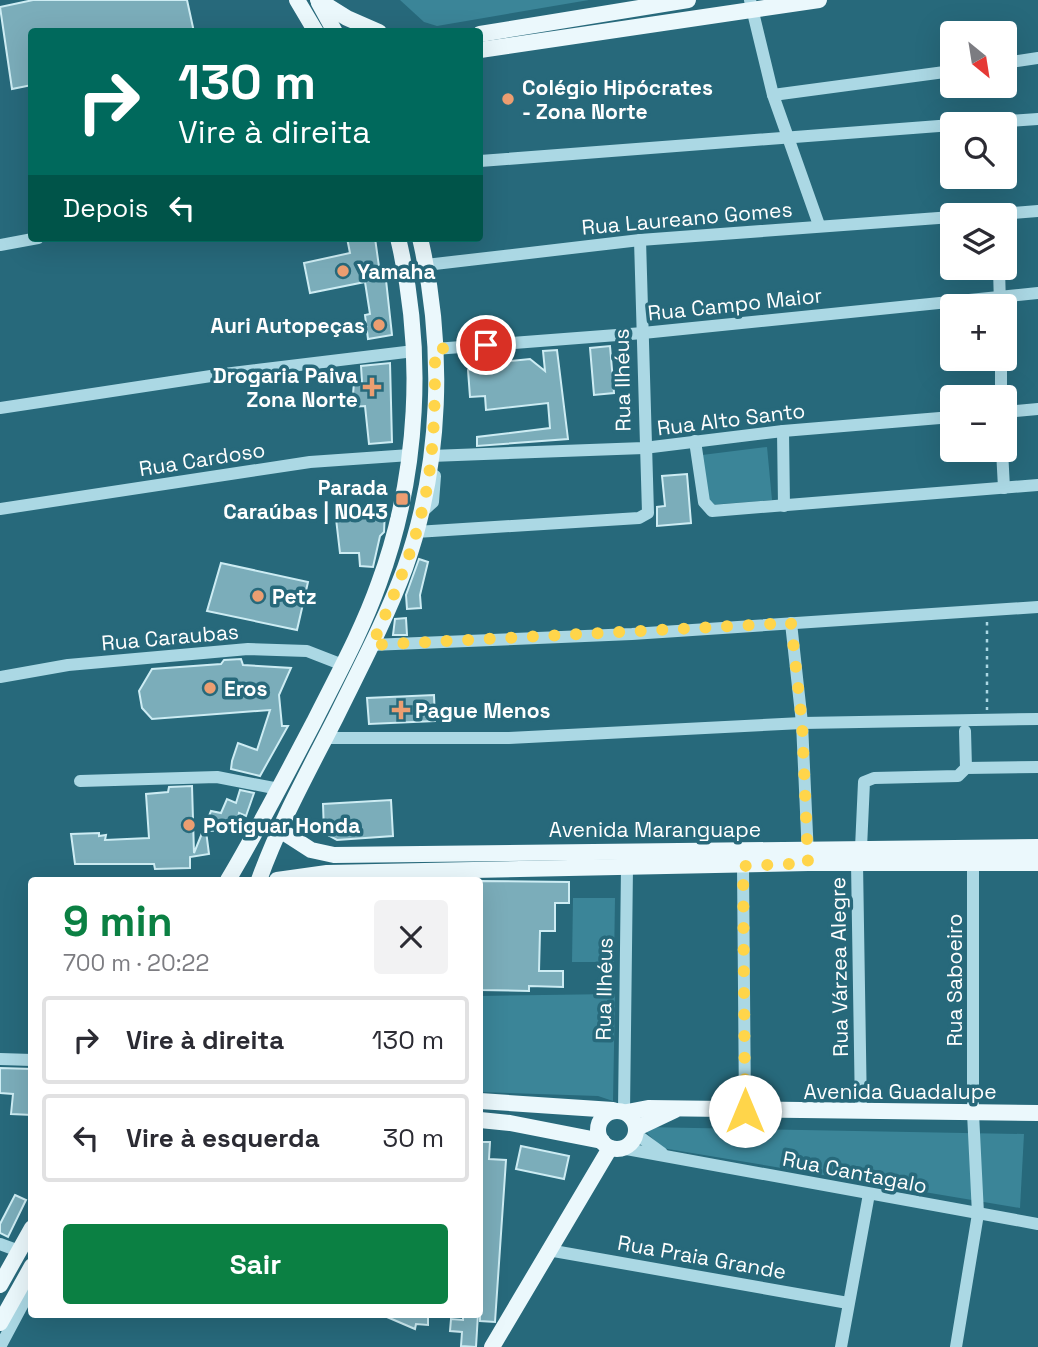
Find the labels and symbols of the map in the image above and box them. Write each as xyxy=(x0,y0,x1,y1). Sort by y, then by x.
north arrow xyxy=(940,21,1017,98)
place label: Colégio Hipócrates - Zona Norte xyxy=(522,74,713,125)
marker: Colégio Hipócrates - Zona Norte xyxy=(500,91,516,107)
street label: Rua Laureano Gomes xyxy=(581,195,793,241)
place label: Yamaha xyxy=(357,258,436,285)
marker: Yamaha xyxy=(335,263,351,279)
street label: Rua Campo Maior xyxy=(646,281,824,327)
place label: Auri Autopeças xyxy=(211,312,365,339)
pin xyxy=(456,315,516,375)
marker: Auri Autopeças xyxy=(371,317,387,333)
street label: Rua Ilhéus xyxy=(608,328,636,432)
place label: Drogaria Paiva Zona Norte xyxy=(213,362,358,413)
marker: Drogaria Paiva Zona Norte xyxy=(364,379,380,395)
street label: Rua Alto Santo xyxy=(655,397,807,441)
street label: Rua Cardoso xyxy=(137,436,267,482)
place label: Parada Caraúbas | N043 xyxy=(223,474,388,525)
marker: Parada Caraúbas | N043 xyxy=(394,491,410,507)
place label: Petz xyxy=(272,583,317,610)
marker: Petz xyxy=(250,588,266,604)
street label: Rua Caraubas xyxy=(100,618,240,656)
place label: Eros xyxy=(224,675,267,702)
marker: Eros xyxy=(202,680,218,696)
place label: Pague Menos xyxy=(415,697,551,724)
marker: Pague Menos xyxy=(393,702,409,718)
place label: Potiguar Honda xyxy=(203,812,360,839)
street label: Avenida Maranguape xyxy=(549,816,761,843)
marker: Potiguar Honda xyxy=(181,817,197,833)
street label: Rua Várzea Alegre xyxy=(824,877,854,1057)
street label: Rua Saboeiro xyxy=(941,913,968,1047)
street label: Rua Ilhéus xyxy=(590,937,618,1041)
position arrow xyxy=(708,1074,782,1148)
street label: Avenida Guadalupe xyxy=(803,1078,997,1105)
street label: Rua Cantagalo xyxy=(780,1145,930,1199)
street label: Rua Praia Grande xyxy=(616,1229,788,1285)

